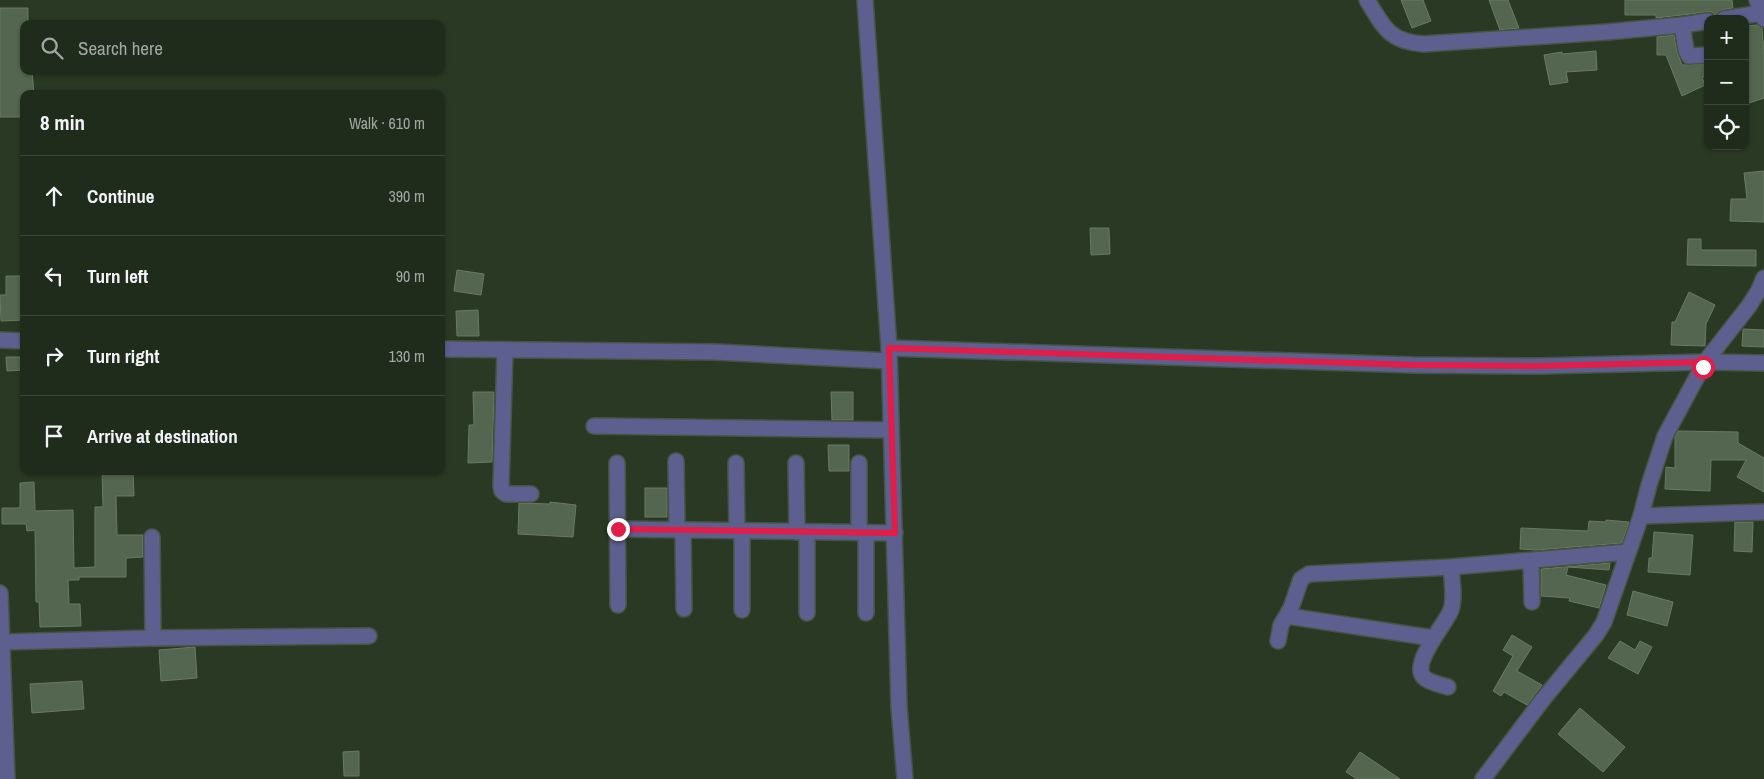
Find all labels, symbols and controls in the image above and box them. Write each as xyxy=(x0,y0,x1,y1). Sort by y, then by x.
map controls xyxy=(1704,15,1749,150)
button: + xyxy=(1704,15,1749,60)
search box xyxy=(20,20,445,75)
icon: search xyxy=(38,34,66,62)
text: Search here xyxy=(78,35,163,61)
button: − xyxy=(1704,60,1749,105)
button: locate xyxy=(1704,105,1749,150)
text: 8 min xyxy=(40,108,85,137)
text: Walk · 610 m xyxy=(349,112,425,134)
icon: ahead xyxy=(40,182,68,210)
text: Continue xyxy=(87,183,155,209)
text: 390 m xyxy=(389,185,425,207)
icon: left xyxy=(40,262,68,290)
text: Turn left xyxy=(87,263,148,289)
text: 90 m xyxy=(396,265,425,287)
icon: right xyxy=(40,342,68,370)
text: Turn right xyxy=(87,343,159,369)
text: 130 m xyxy=(389,345,425,367)
route start xyxy=(1692,356,1715,379)
icon: arrive xyxy=(40,422,68,450)
text: Arrive at destination xyxy=(87,423,238,449)
route end xyxy=(607,518,630,541)

